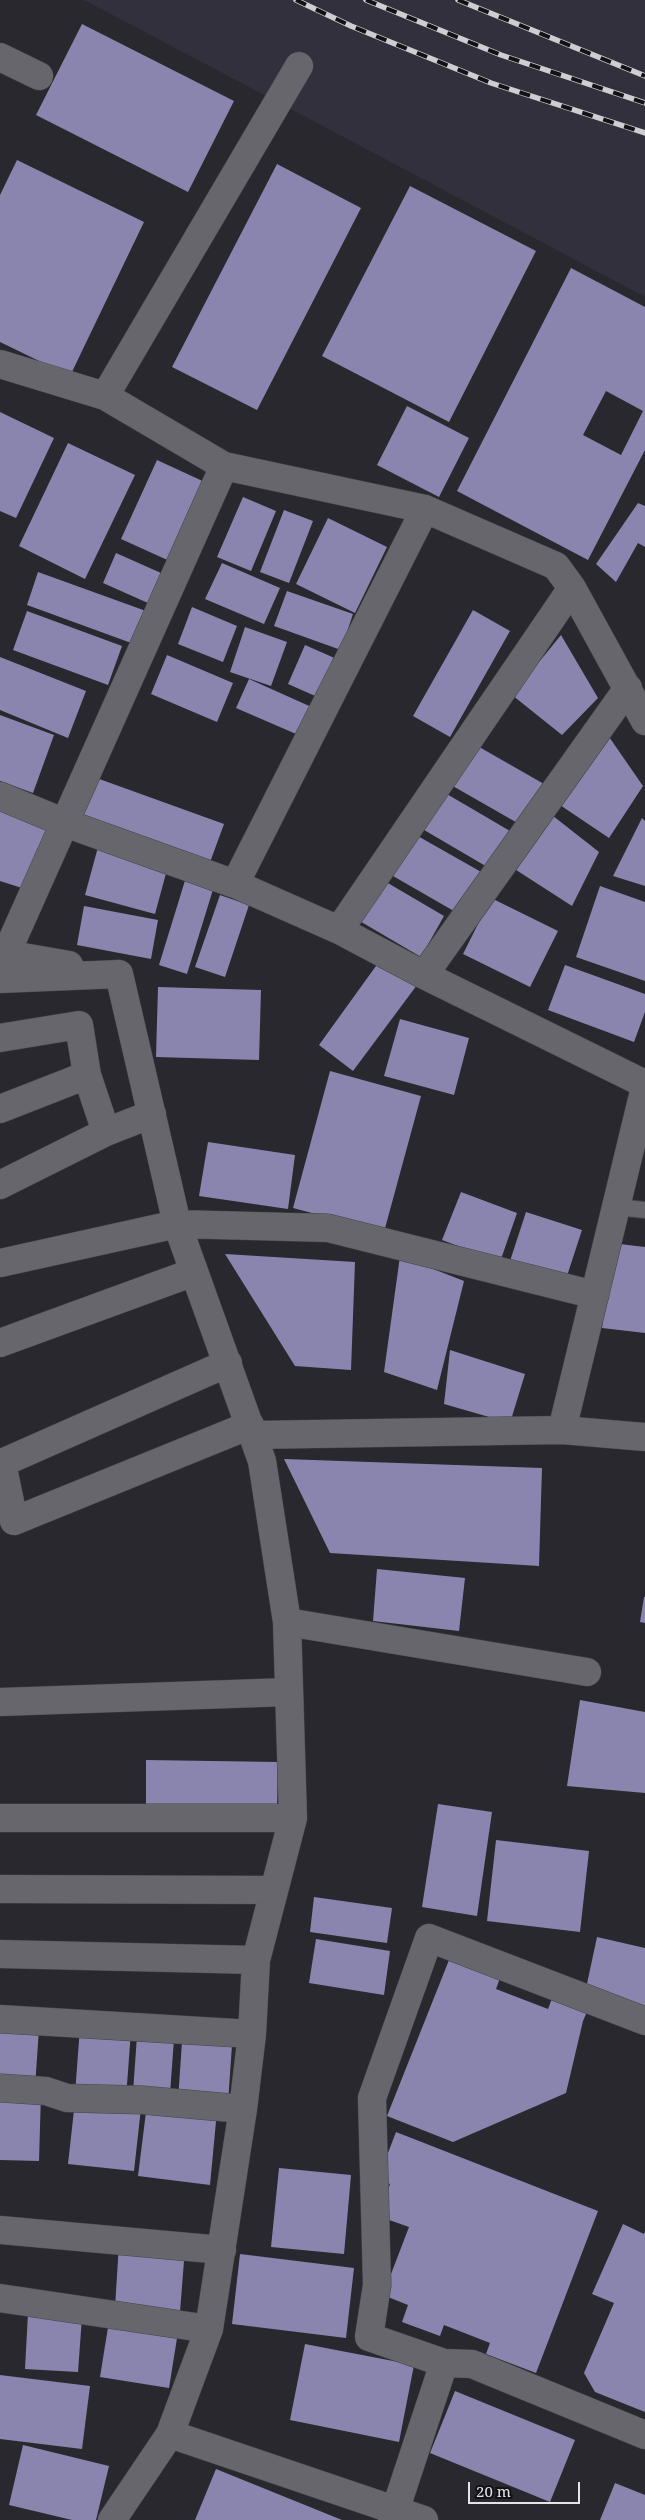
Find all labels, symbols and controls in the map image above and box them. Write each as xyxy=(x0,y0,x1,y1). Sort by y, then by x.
scale bar xyxy=(470,2472,582,2504)
text: 20 m xyxy=(476,2481,511,2501)

